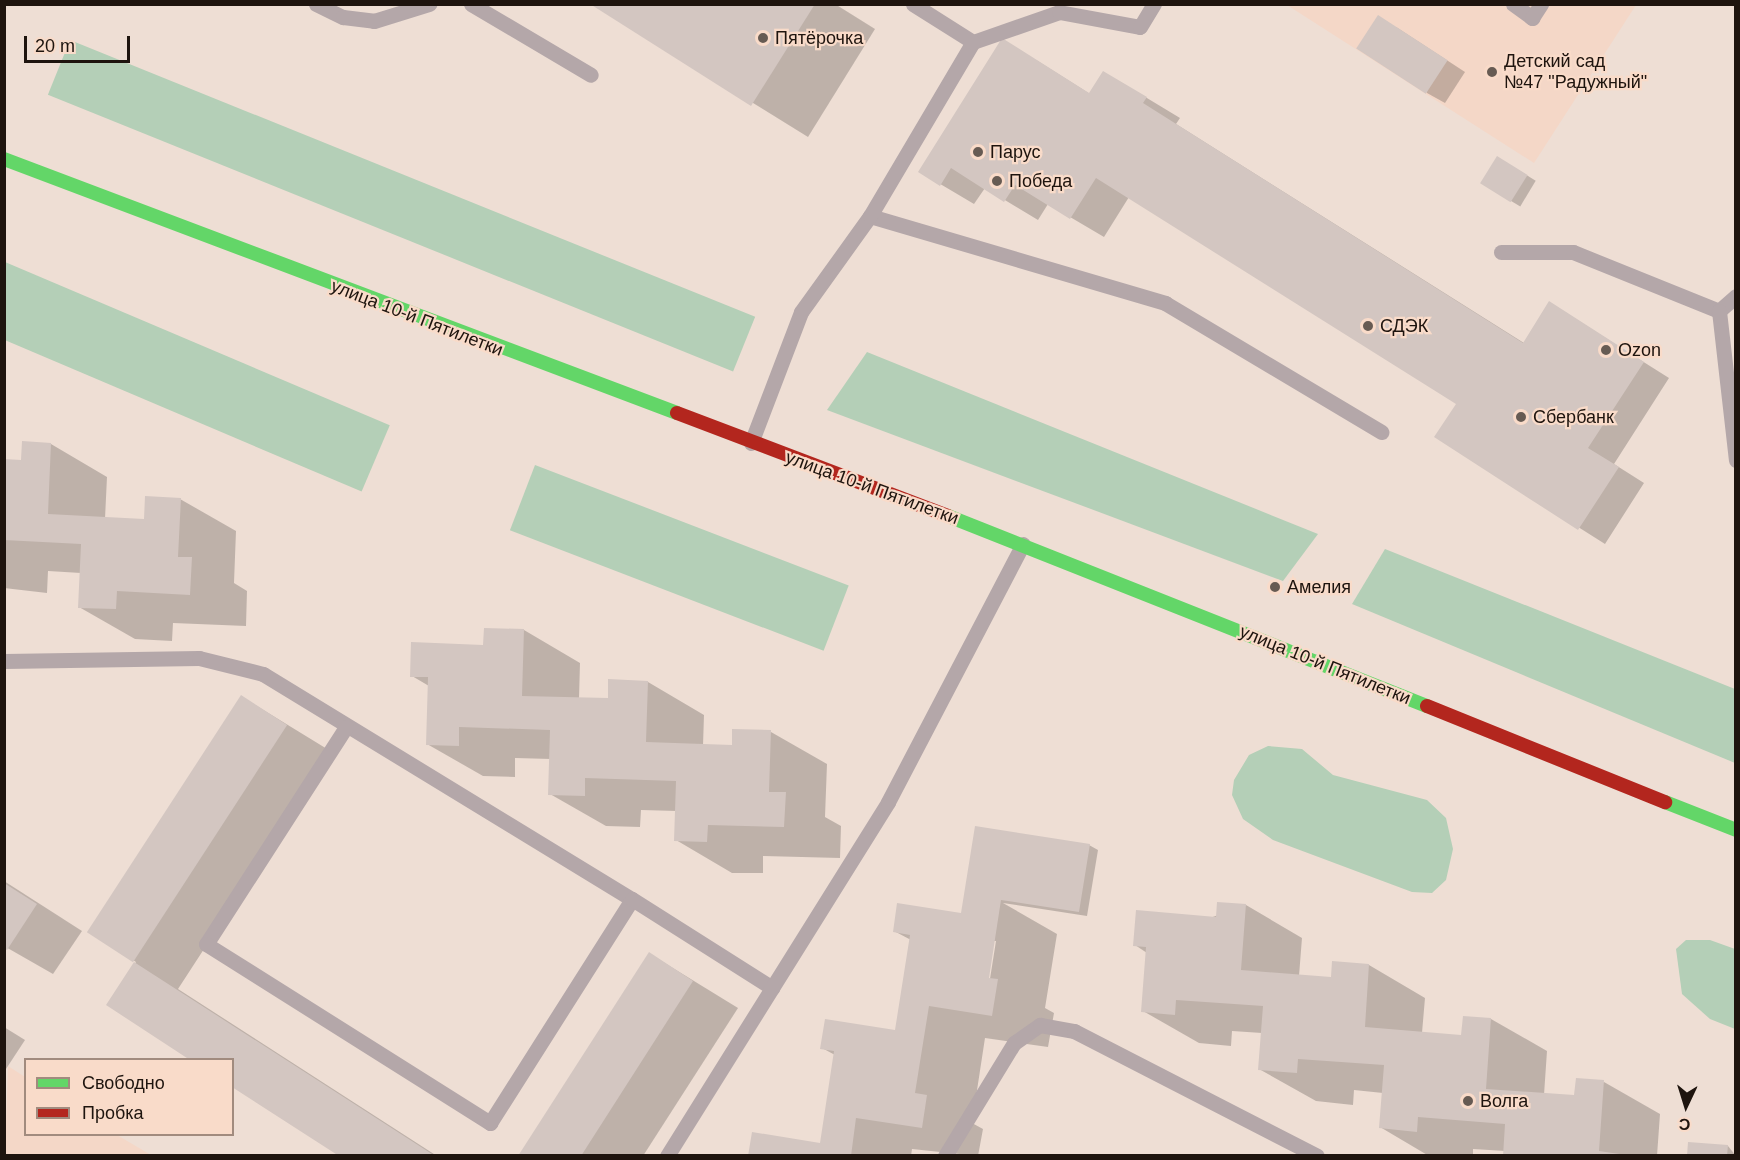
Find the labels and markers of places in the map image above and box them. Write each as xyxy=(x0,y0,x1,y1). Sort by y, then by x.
place label: Пятёрочка xyxy=(775,27,863,49)
marker: Пятёрочка xyxy=(756,31,770,45)
place label: Детский сад №47 "Радужный" xyxy=(1504,51,1647,94)
marker: Детский сад №47 "Радужный" xyxy=(1485,65,1499,79)
place label: Парус xyxy=(990,141,1041,163)
marker: Парус xyxy=(971,145,985,159)
place label: Победа xyxy=(1009,170,1072,192)
marker: Победа xyxy=(990,174,1004,188)
place label: СДЭК xyxy=(1380,315,1428,337)
marker: СДЭК xyxy=(1361,319,1375,333)
place label: Ozon xyxy=(1618,339,1661,361)
marker: Ozon xyxy=(1599,343,1613,357)
place label: Сбербанк xyxy=(1533,406,1614,428)
marker: Сбербанк xyxy=(1514,410,1528,424)
place label: Амелия xyxy=(1287,576,1351,598)
marker: Амелия xyxy=(1268,580,1282,594)
place label: Волга xyxy=(1480,1090,1528,1112)
marker: Волга xyxy=(1461,1094,1475,1108)

